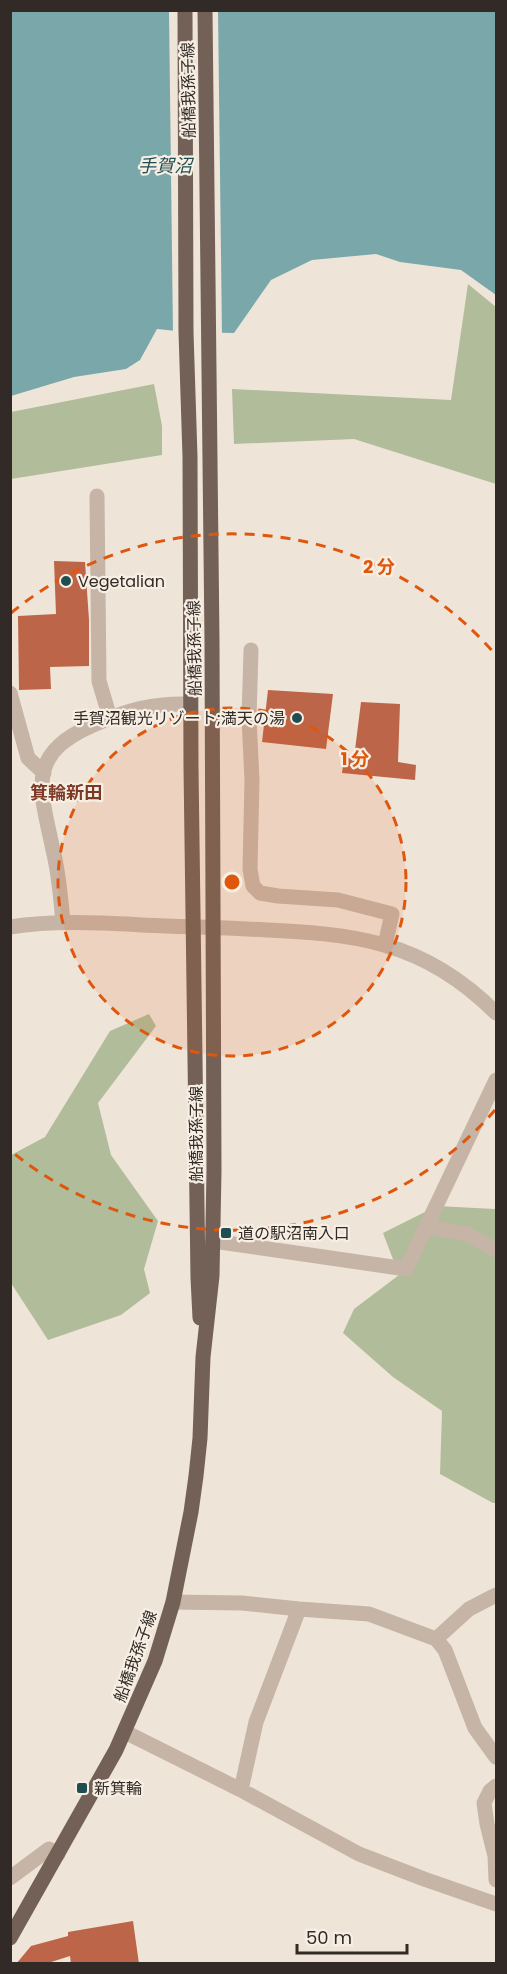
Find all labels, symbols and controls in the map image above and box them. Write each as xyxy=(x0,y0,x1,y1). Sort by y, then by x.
street label: 船橋我孫子線 xyxy=(176,42,201,138)
water label: 手賀沼 xyxy=(138,153,195,178)
text: 2 分 xyxy=(363,554,395,579)
place label: Vegetalian xyxy=(78,570,165,593)
marker: Vegetalian xyxy=(59,574,73,588)
street label: 船橋我孫子線 xyxy=(182,600,207,696)
place label: 手賀沼観光リゾート;満天の湯 xyxy=(73,707,285,730)
marker: 手賀沼観光リゾート;満天の湯 xyxy=(290,711,304,725)
text: 1 分 xyxy=(341,746,369,771)
district label: 箕輪新田 xyxy=(30,780,102,805)
centre of rings xyxy=(222,872,242,892)
street label: 船橋我孫子線 xyxy=(185,1086,208,1182)
place label: 道の駅沼南入口 xyxy=(238,1222,350,1245)
marker: 道の駅沼南入口 xyxy=(219,1226,233,1240)
street label: 船橋我孫子線 xyxy=(108,1607,163,1705)
place label: 新箕輪 xyxy=(94,1777,142,1800)
marker: 新箕輪 xyxy=(75,1781,89,1795)
scale bar xyxy=(297,1917,406,1955)
text: 50 m xyxy=(306,1925,352,1950)

